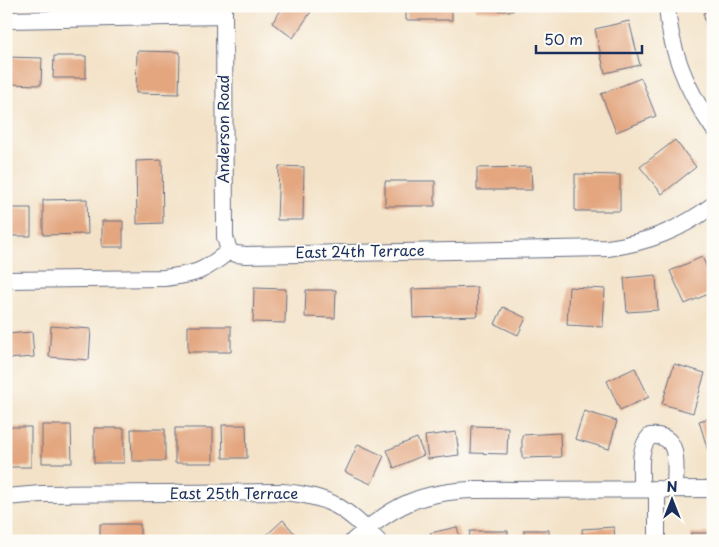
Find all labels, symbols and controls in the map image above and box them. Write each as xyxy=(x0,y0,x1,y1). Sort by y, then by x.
scale bar xyxy=(536,22,643,54)
text: 50 m xyxy=(544,27,583,50)
street label: Anderson Road xyxy=(211,75,234,183)
street label: East 24th Terrace xyxy=(295,238,425,263)
north arrow xyxy=(646,474,696,524)
text: N xyxy=(666,476,678,497)
street label: East 25th Terrace xyxy=(170,481,298,504)

